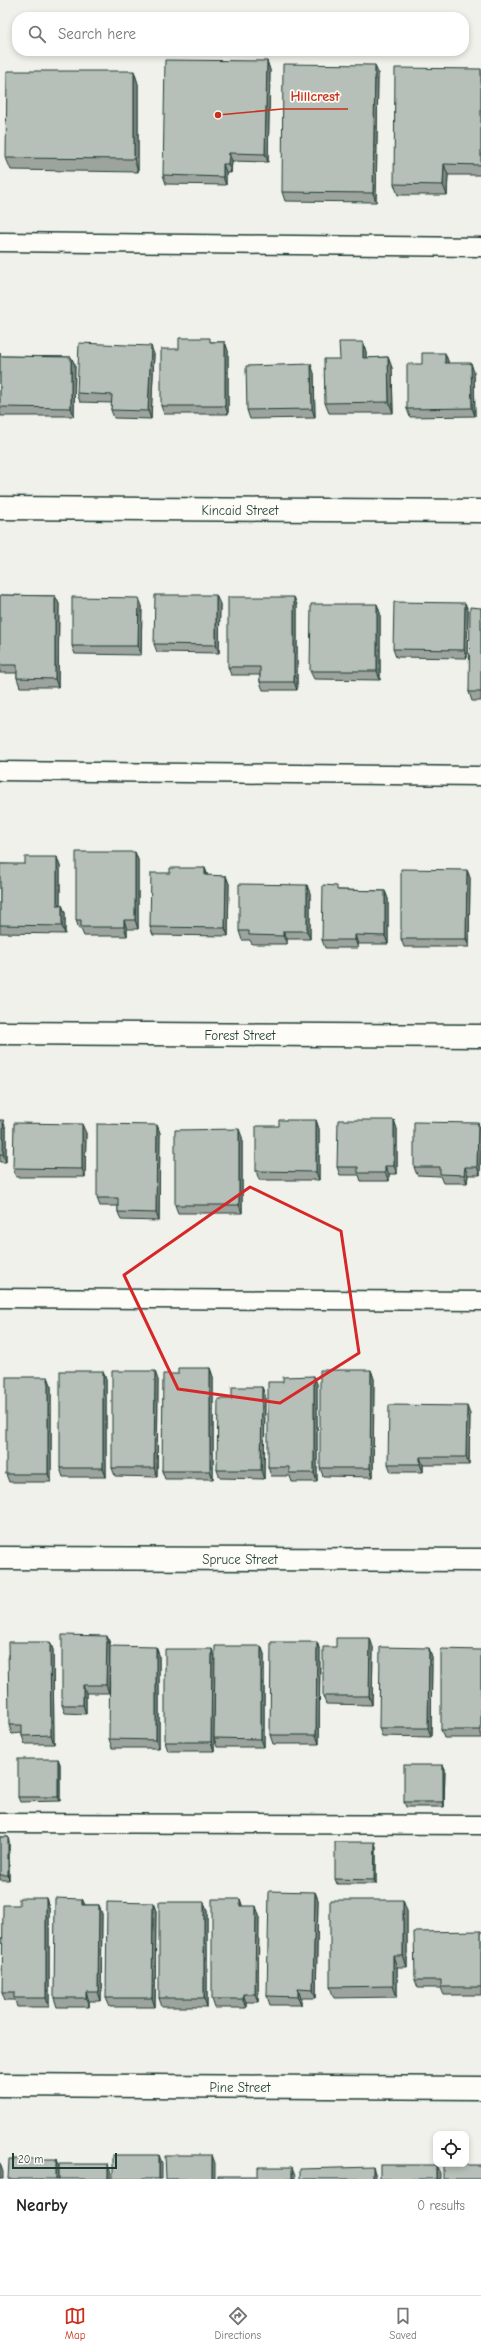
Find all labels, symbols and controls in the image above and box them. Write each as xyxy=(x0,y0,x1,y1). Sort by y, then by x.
search box xyxy=(12,12,469,56)
icon: search xyxy=(26,23,48,45)
text: Search here xyxy=(58,25,136,43)
callout: Hillcrest xyxy=(282,83,348,109)
text: Hillcrest xyxy=(290,88,340,105)
street label: Kincaid Street xyxy=(201,503,280,518)
street label: Forest Street xyxy=(204,1028,277,1043)
street label: Spruce Street xyxy=(202,1552,279,1567)
street label: Pine Street xyxy=(210,2080,272,2095)
map controls xyxy=(433,2131,469,2167)
button: locate xyxy=(433,2131,469,2167)
scale bar xyxy=(12,2151,117,2170)
text: 20 m xyxy=(18,2153,43,2166)
text: Nearby xyxy=(16,2196,67,2215)
text: 0 results xyxy=(417,2198,465,2213)
tab: Map xyxy=(64,2305,86,2342)
tab: Directions xyxy=(214,2305,261,2342)
tab: Saved xyxy=(389,2305,417,2342)

